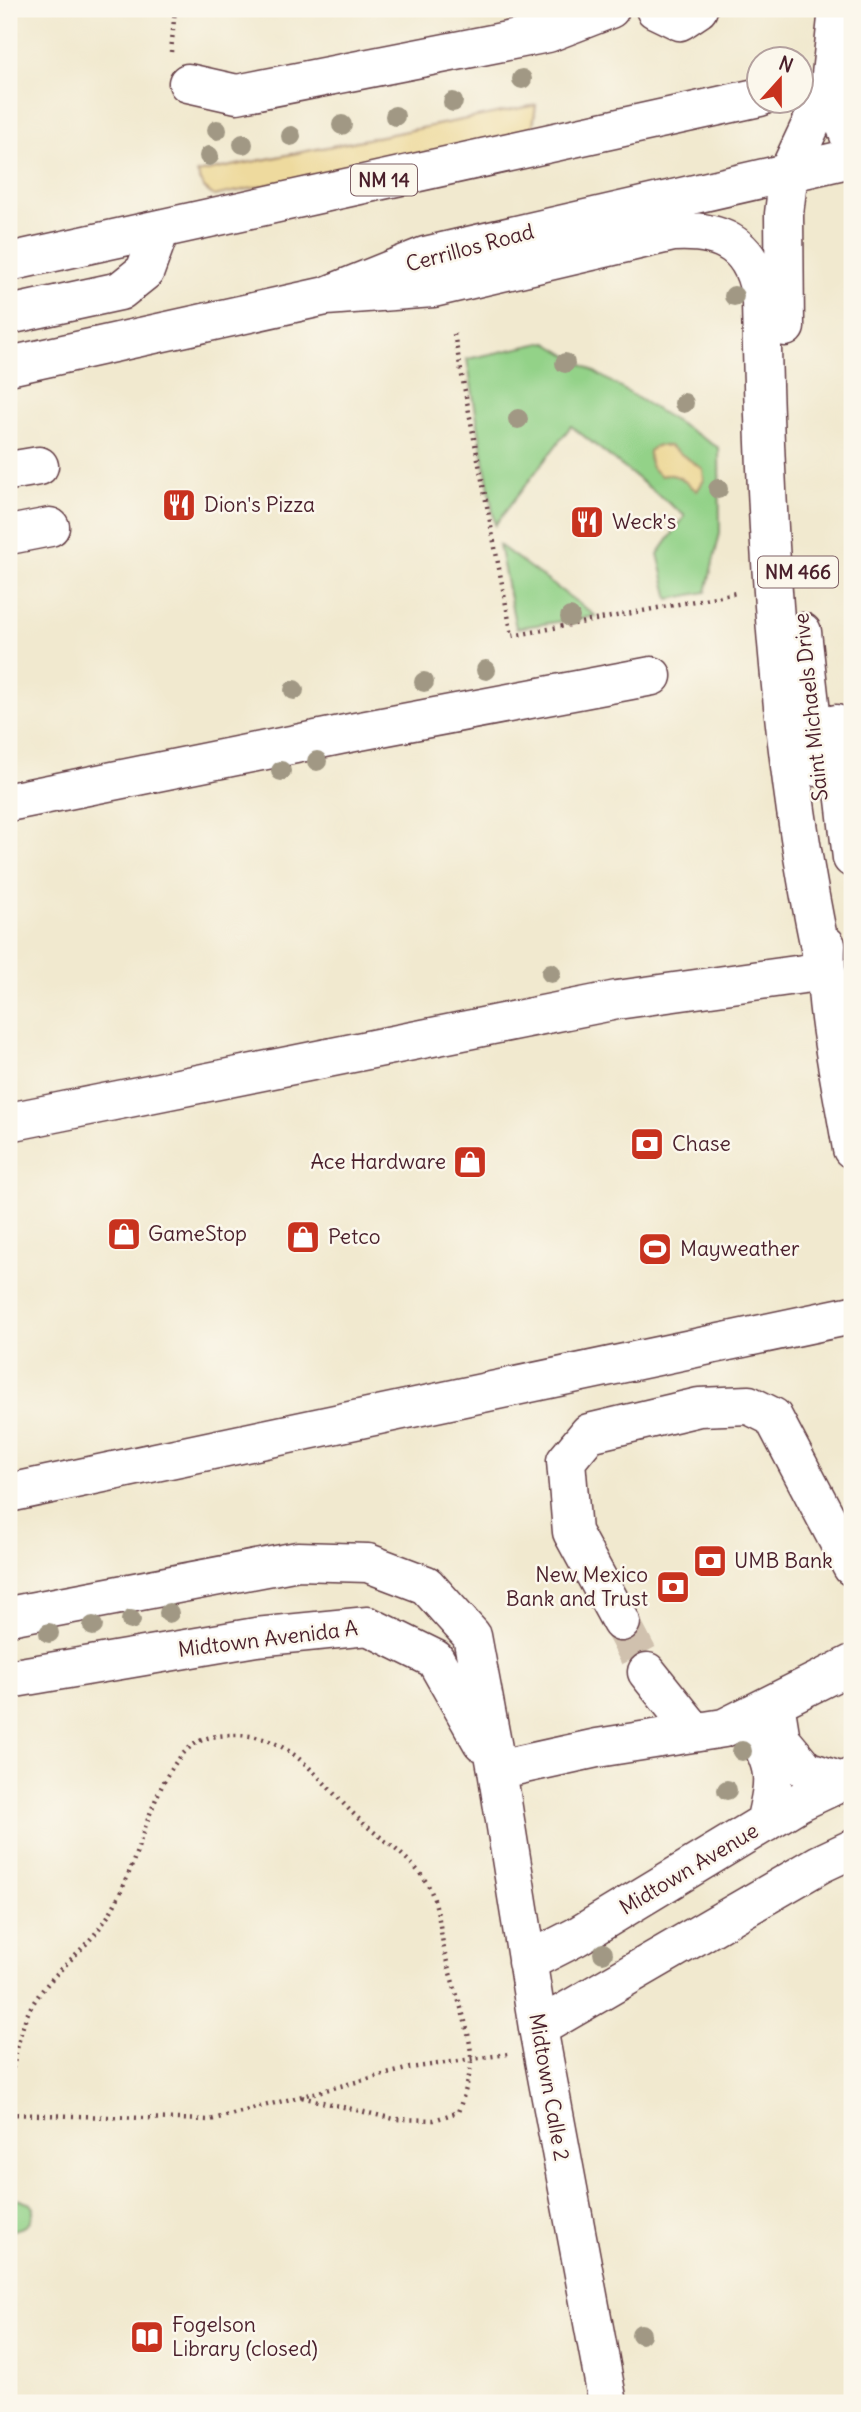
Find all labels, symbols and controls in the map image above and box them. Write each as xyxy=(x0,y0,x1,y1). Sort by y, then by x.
north arrow xyxy=(746,46,816,116)
text: N xyxy=(776,51,797,78)
road number: NM 14 xyxy=(351,164,417,196)
street label: Cerrillos Road xyxy=(403,217,537,278)
restaurant icon: Dion's Pizza xyxy=(160,486,198,524)
place label: Dion's Pizza xyxy=(204,491,315,518)
restaurant icon: Weck's xyxy=(568,503,606,541)
place label: Weck's xyxy=(612,508,676,535)
road number: NM 466 xyxy=(758,556,838,587)
street label: Saint Michaels Drive xyxy=(787,612,834,802)
bank icon: Chase xyxy=(628,1125,666,1163)
place label: Chase xyxy=(672,1130,731,1157)
shop icon: Ace Hardware xyxy=(451,1143,489,1181)
place label: Ace Hardware xyxy=(310,1148,446,1175)
shop icon: GameStop xyxy=(105,1215,143,1253)
shop icon: Petco xyxy=(284,1218,322,1256)
place label: GameStop xyxy=(148,1220,247,1247)
place label: Petco xyxy=(328,1223,381,1250)
sports icon: Mayweather xyxy=(636,1230,674,1268)
place label: Mayweather xyxy=(680,1235,800,1262)
bank icon: UMB Bank xyxy=(691,1542,729,1580)
place label: UMB Bank xyxy=(734,1547,833,1574)
place label: New Mexico Bank and Trust xyxy=(506,1561,648,1612)
bank icon: New Mexico Bank and Trust xyxy=(654,1568,692,1606)
street label: Midtown Avenida A xyxy=(176,1614,359,1663)
street label: Midtown Avenue xyxy=(615,1817,763,1921)
street label: Midtown Calle 2 xyxy=(523,2011,576,2163)
place label: Fogelson Library (closed) xyxy=(172,2311,318,2362)
library icon: Fogelson Library (closed) xyxy=(128,2318,166,2356)

